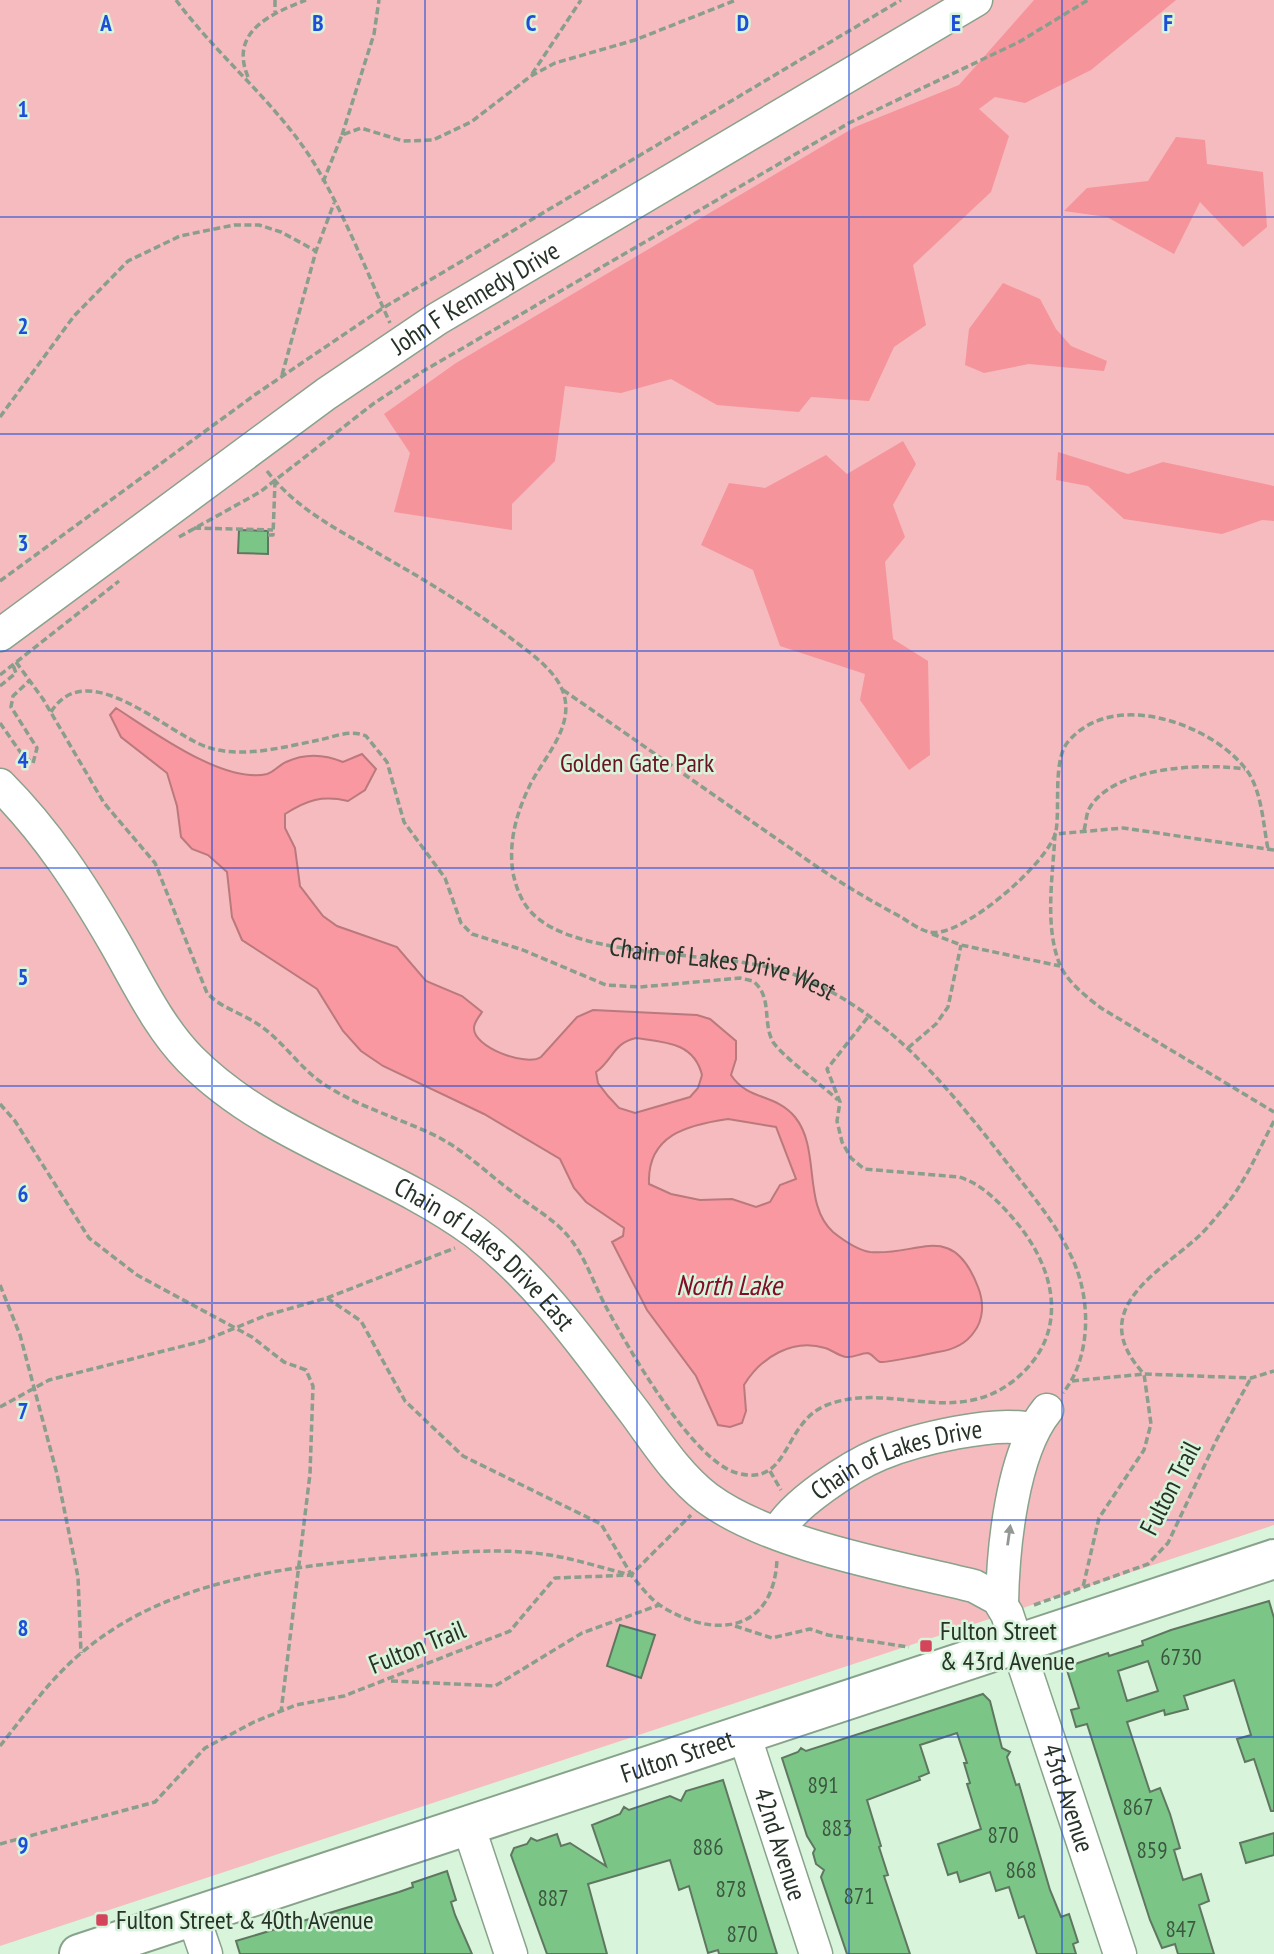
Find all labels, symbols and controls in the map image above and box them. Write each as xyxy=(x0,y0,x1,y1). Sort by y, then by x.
text: A xyxy=(99,8,112,37)
text: B xyxy=(312,8,324,37)
text: C xyxy=(526,8,537,37)
text: D xyxy=(737,8,749,37)
text: E xyxy=(951,8,961,37)
text: F xyxy=(1163,8,1173,37)
text: 1 xyxy=(18,94,29,123)
street label: John F Kennedy Drive xyxy=(383,233,565,362)
text: 2 xyxy=(18,311,29,340)
text: 3 xyxy=(18,528,29,557)
text: 4 xyxy=(18,745,29,774)
park label: Golden Gate Park xyxy=(560,746,714,779)
street label: Chain of Lakes Drive West xyxy=(607,929,842,1007)
text: 5 xyxy=(18,962,29,991)
street label: Chain of Lakes Drive East xyxy=(389,1169,582,1337)
text: 6 xyxy=(18,1179,29,1208)
water label: North Lake xyxy=(676,1266,784,1303)
text: 7 xyxy=(18,1396,29,1425)
street label: Chain of Lakes Drive xyxy=(804,1412,984,1507)
street label: Fulton Trail xyxy=(1132,1435,1207,1540)
one-way arrow xyxy=(1003,1524,1014,1546)
street label: Fulton Trail xyxy=(364,1612,470,1681)
text: 8 xyxy=(18,1613,29,1642)
place label: Fulton Street & 43rd Avenue xyxy=(940,1614,1075,1677)
marker: Fulton Street & 43rd Avenue xyxy=(918,1638,934,1654)
house number: 6730 xyxy=(1160,1642,1202,1671)
street label: Fulton Street xyxy=(616,1722,738,1790)
street label: 43rd Avenue xyxy=(1035,1739,1102,1857)
house number: 891 xyxy=(807,1770,839,1799)
street label: 42nd Avenue xyxy=(747,1783,814,1905)
house number: 867 xyxy=(1122,1792,1154,1821)
house number: 883 xyxy=(821,1813,853,1842)
house number: 870 xyxy=(987,1820,1019,1849)
text: 9 xyxy=(18,1830,29,1859)
house number: 886 xyxy=(692,1832,724,1861)
house number: 859 xyxy=(1136,1835,1168,1864)
house number: 868 xyxy=(1005,1855,1037,1884)
house number: 878 xyxy=(715,1874,747,1903)
house number: 871 xyxy=(843,1881,875,1910)
house number: 887 xyxy=(537,1883,569,1912)
place label: Fulton Street & 40th Avenue xyxy=(116,1903,374,1936)
marker: Fulton Street & 40th Avenue xyxy=(94,1912,110,1928)
house number: 847 xyxy=(1165,1914,1197,1943)
house number: 870 xyxy=(726,1919,758,1948)

